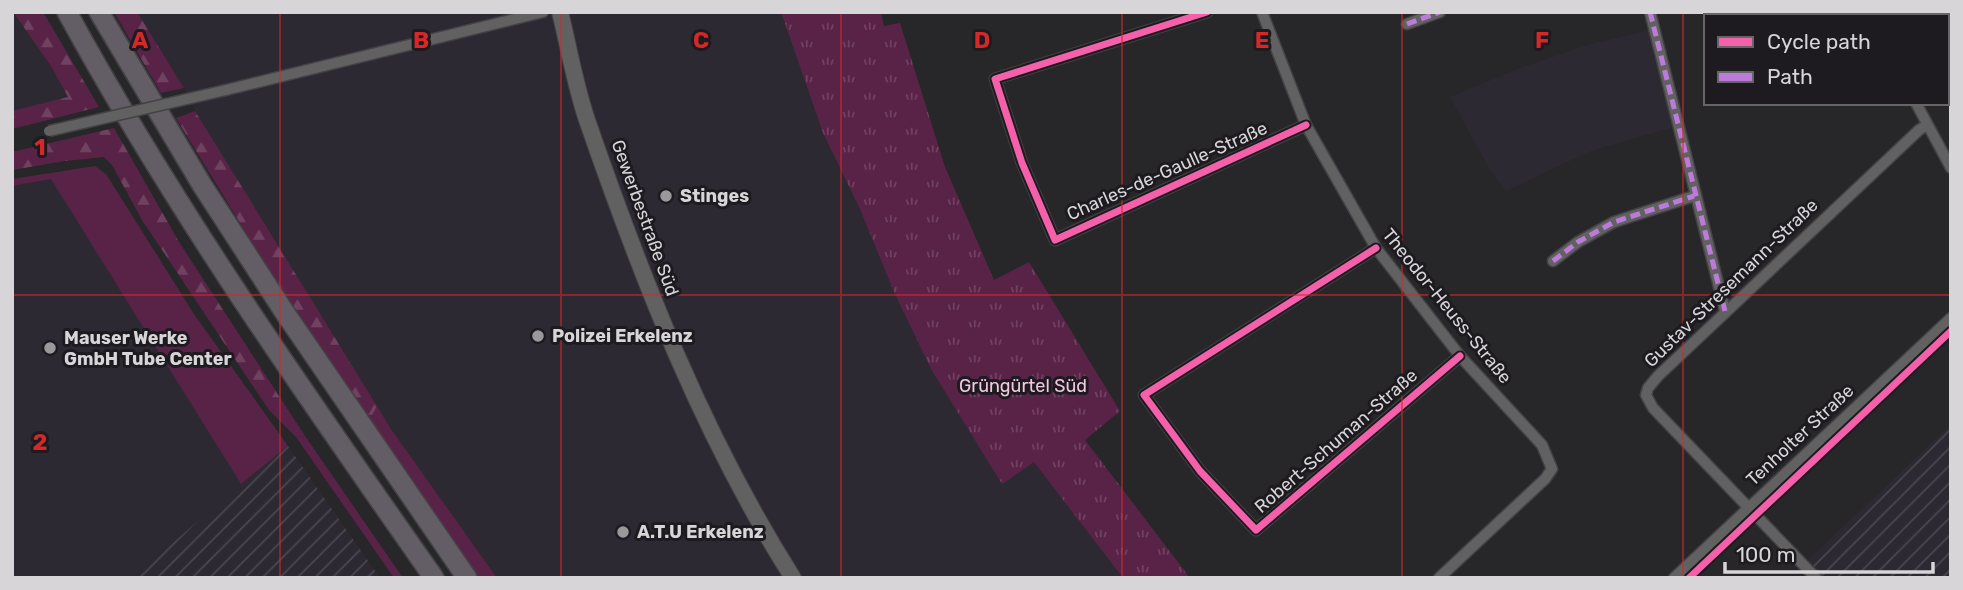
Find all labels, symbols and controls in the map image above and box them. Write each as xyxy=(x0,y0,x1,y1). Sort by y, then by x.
legend xyxy=(1704,14,1949,105)
text: A xyxy=(132,26,149,54)
text: B xyxy=(413,26,429,54)
text: C xyxy=(693,26,709,54)
text: D xyxy=(974,26,990,54)
text: E xyxy=(1255,26,1269,54)
text: F xyxy=(1535,26,1549,54)
text: Cycle path xyxy=(1767,29,1871,54)
text: Path xyxy=(1767,64,1813,89)
street label: Charles-de-Gaulle-Straße xyxy=(1063,117,1271,225)
text: 1 xyxy=(34,133,46,161)
street label: Gewerbestraße Süd xyxy=(607,137,683,299)
place label: Stinges xyxy=(680,185,749,207)
marker: Stinges xyxy=(658,188,674,204)
street label: Gustav-Stresemann-Straße xyxy=(1640,194,1822,372)
street label: Theodor-Heuss-Straße xyxy=(1378,224,1516,388)
place label: Polizei Erkelenz xyxy=(552,325,693,347)
place label: Mauser Werke GmbH Tube Center xyxy=(64,327,232,370)
marker: Polizei Erkelenz xyxy=(530,328,546,344)
marker: Mauser Werke GmbH Tube Center xyxy=(42,340,58,356)
street label: Robert-Schuman-Straße xyxy=(1250,364,1422,518)
park label: Grüngürtel Süd xyxy=(959,375,1087,397)
street label: Tenholter Straße xyxy=(1742,380,1858,490)
text: 2 xyxy=(33,428,47,456)
place label: A.T.U Erkelenz xyxy=(637,521,764,543)
marker: A.T.U Erkelenz xyxy=(615,524,631,540)
scale bar xyxy=(1725,530,1933,574)
text: 100 m xyxy=(1736,542,1795,567)

